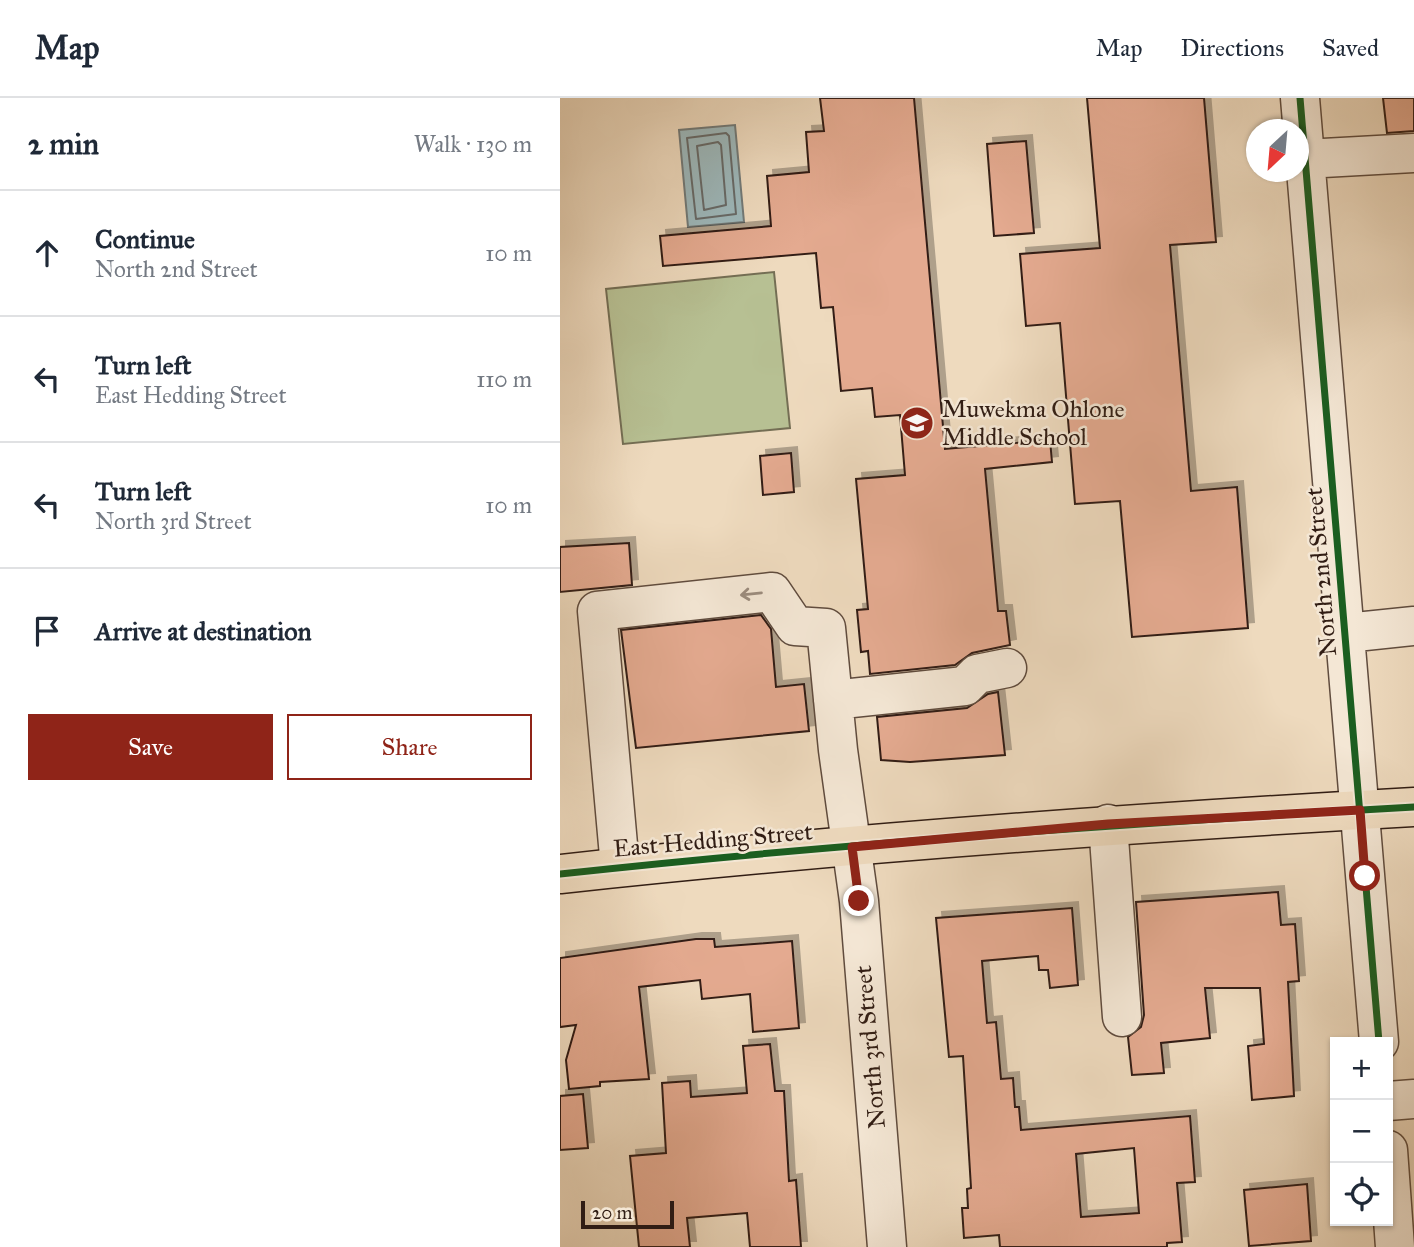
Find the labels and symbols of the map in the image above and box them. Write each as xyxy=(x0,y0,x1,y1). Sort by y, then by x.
north arrow xyxy=(1246,119,1309,182)
place label: Muwekma Ohlone Middle School xyxy=(942,394,1124,452)
school or university icon: Muwekma Ohlone Middle School xyxy=(898,404,936,442)
street label: North 2nd Street xyxy=(1299,486,1343,658)
one-way arrow xyxy=(740,588,763,601)
street label: East Hedding Street xyxy=(612,816,814,864)
route start xyxy=(1349,860,1380,891)
route end xyxy=(843,885,874,916)
street label: North 3rd Street xyxy=(848,964,892,1130)
scale bar xyxy=(581,1198,674,1230)

